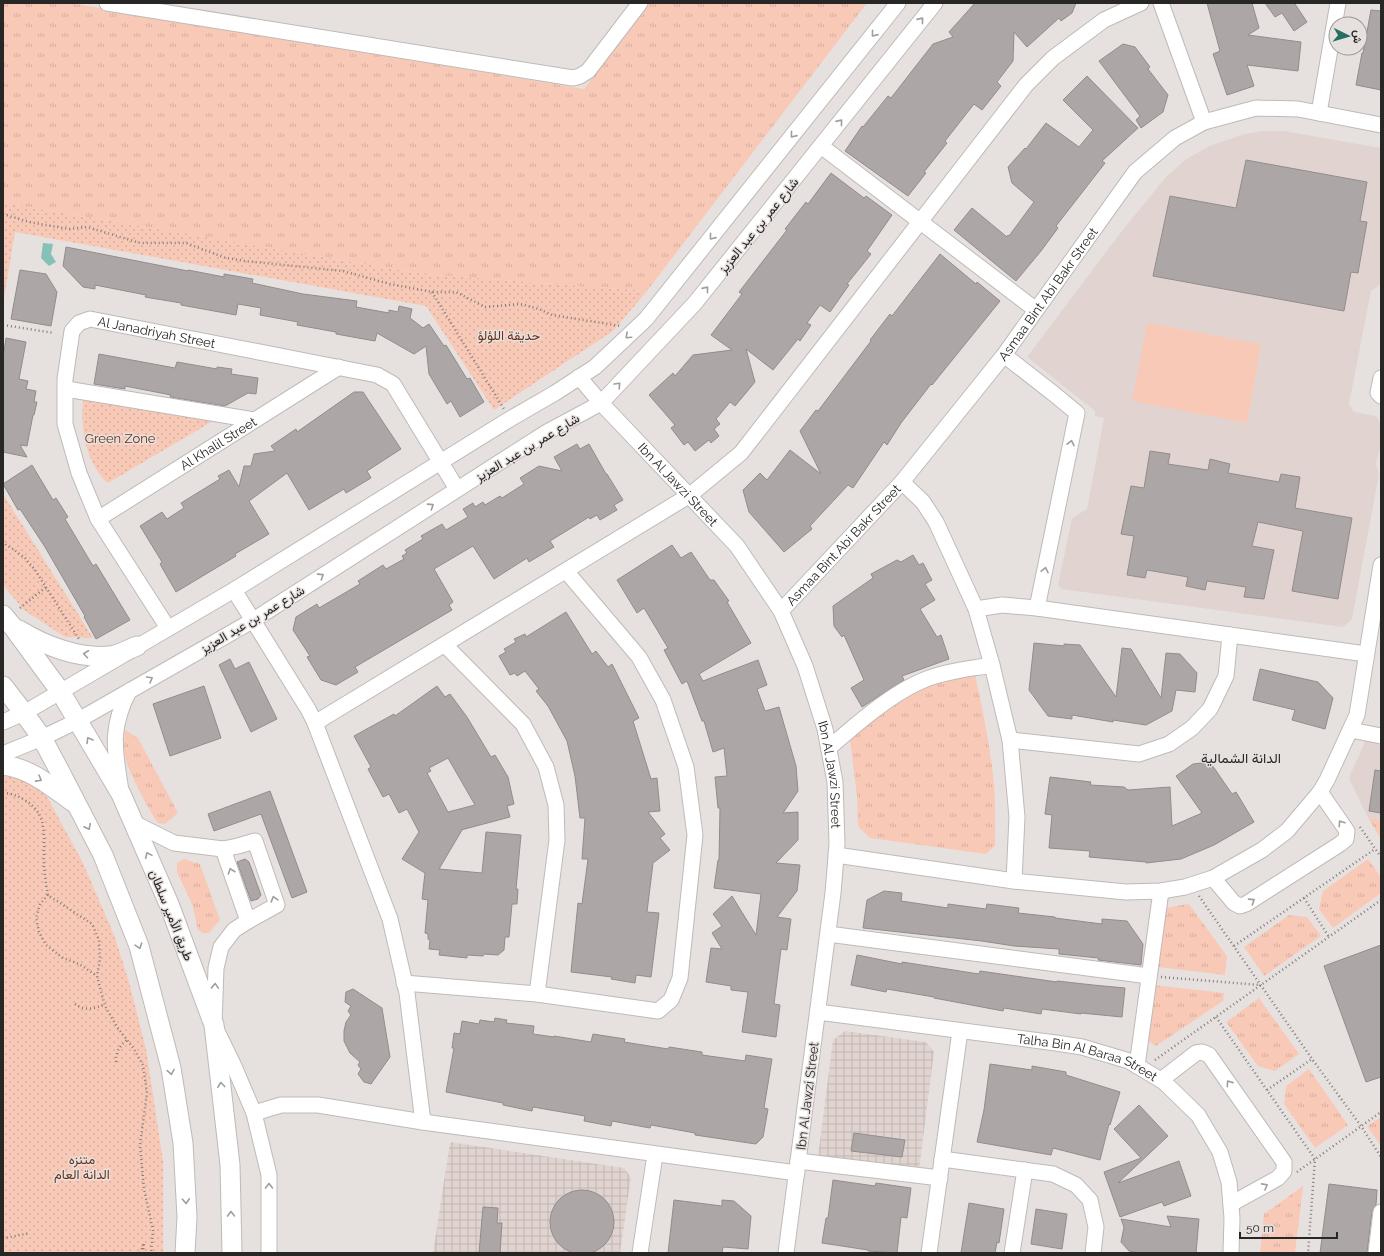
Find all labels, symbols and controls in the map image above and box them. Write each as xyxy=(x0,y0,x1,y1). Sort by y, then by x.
north arrow xyxy=(1328,16,1368,56)
one-way arrow xyxy=(917,18,924,25)
one-way arrow xyxy=(871,29,878,36)
text: ش xyxy=(1350,30,1365,44)
one-way arrow xyxy=(835,119,842,126)
one-way arrow xyxy=(790,131,797,138)
street label: شارع عمر بن عبد العزيز xyxy=(715,174,803,278)
street label: Asmaa Bint Abi Bakr Street xyxy=(996,224,1101,364)
one-way arrow xyxy=(710,232,717,239)
one-way arrow xyxy=(702,286,709,294)
street label: Al Janadriyah Street xyxy=(97,314,217,351)
park label: حديقة اللؤلؤ xyxy=(478,328,540,344)
one-way arrow xyxy=(625,331,633,339)
one-way arrow xyxy=(613,382,620,389)
street label: شارع عمر بن عبد العزيز xyxy=(472,410,583,487)
street label: Al Khalil Street xyxy=(177,414,260,473)
park label: Green Zone xyxy=(85,431,156,446)
one-way arrow xyxy=(1066,439,1075,446)
street label: Ibn Al Jawzi Street xyxy=(635,440,721,530)
street label: Asmaa Bint Abi Bakr Street xyxy=(783,481,904,608)
one-way arrow xyxy=(426,504,433,511)
one-way arrow xyxy=(1040,567,1048,573)
one-way arrow xyxy=(317,573,324,581)
street label: شارع عمر بن عبد العزيز xyxy=(197,582,308,659)
one-way arrow xyxy=(82,650,89,659)
one-way arrow xyxy=(146,677,153,684)
street label: Ibn Al Jawzi Street xyxy=(815,719,844,829)
one-way arrow xyxy=(86,737,93,744)
district label: الدانة الشمالية xyxy=(1201,750,1281,766)
one-way arrow xyxy=(35,774,42,781)
one-way arrow xyxy=(1338,820,1346,827)
one-way arrow xyxy=(83,822,91,830)
one-way arrow xyxy=(145,852,153,860)
street label: طريق الأمير سلطان xyxy=(145,867,197,963)
one-way arrow xyxy=(227,868,236,875)
one-way arrow xyxy=(270,895,279,902)
one-way arrow xyxy=(1248,898,1255,905)
one-way arrow xyxy=(134,942,143,949)
one-way arrow xyxy=(211,983,219,989)
street label: Talha Bin Al Baraa Street xyxy=(1016,1031,1160,1085)
street label: Ibn Al Jawzi Street xyxy=(793,1041,822,1151)
one-way arrow xyxy=(167,1069,175,1075)
one-way arrow xyxy=(1227,1081,1234,1088)
one-way arrow xyxy=(217,1082,226,1088)
park label: متنزه الدانة العام xyxy=(54,1152,110,1183)
one-way arrow xyxy=(265,1183,273,1189)
one-way arrow xyxy=(1261,1183,1268,1190)
one-way arrow xyxy=(182,1198,190,1204)
one-way arrow xyxy=(227,1211,235,1217)
scale bar xyxy=(1240,1214,1337,1240)
text: 50 m xyxy=(1246,1221,1274,1235)

